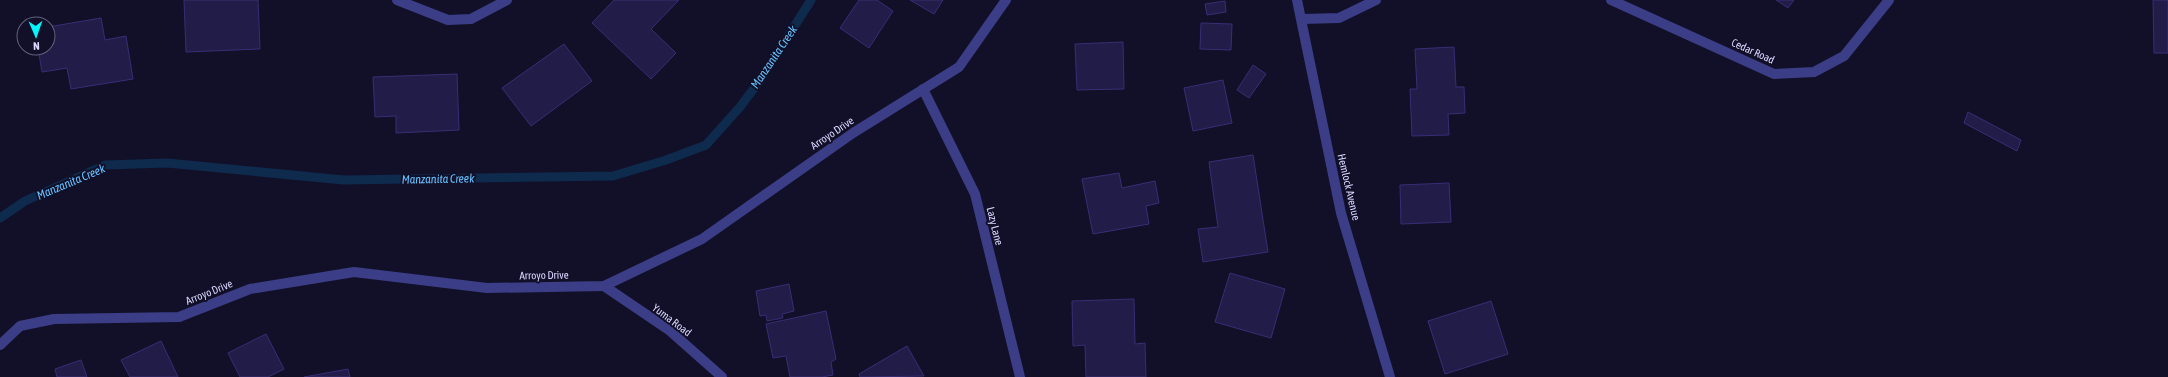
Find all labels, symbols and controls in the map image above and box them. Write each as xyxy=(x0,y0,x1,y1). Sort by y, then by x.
north arrow xyxy=(16,16,56,56)
water label: Manzanita Creek xyxy=(748,22,801,91)
street label: Cedar Road xyxy=(1730,36,1776,66)
text: N xyxy=(33,40,40,52)
street label: Arroyo Drive xyxy=(808,114,856,152)
street label: Hemlock Avenue xyxy=(1335,152,1363,222)
water label: Manzanita Creek xyxy=(35,161,108,203)
water label: Manzanita Creek xyxy=(401,171,475,187)
street label: Lazy Lane xyxy=(984,206,1006,246)
street label: Arroyo Drive xyxy=(519,269,569,281)
street label: Arroyo Drive xyxy=(184,277,234,307)
street label: Yuma Road xyxy=(650,301,694,339)

